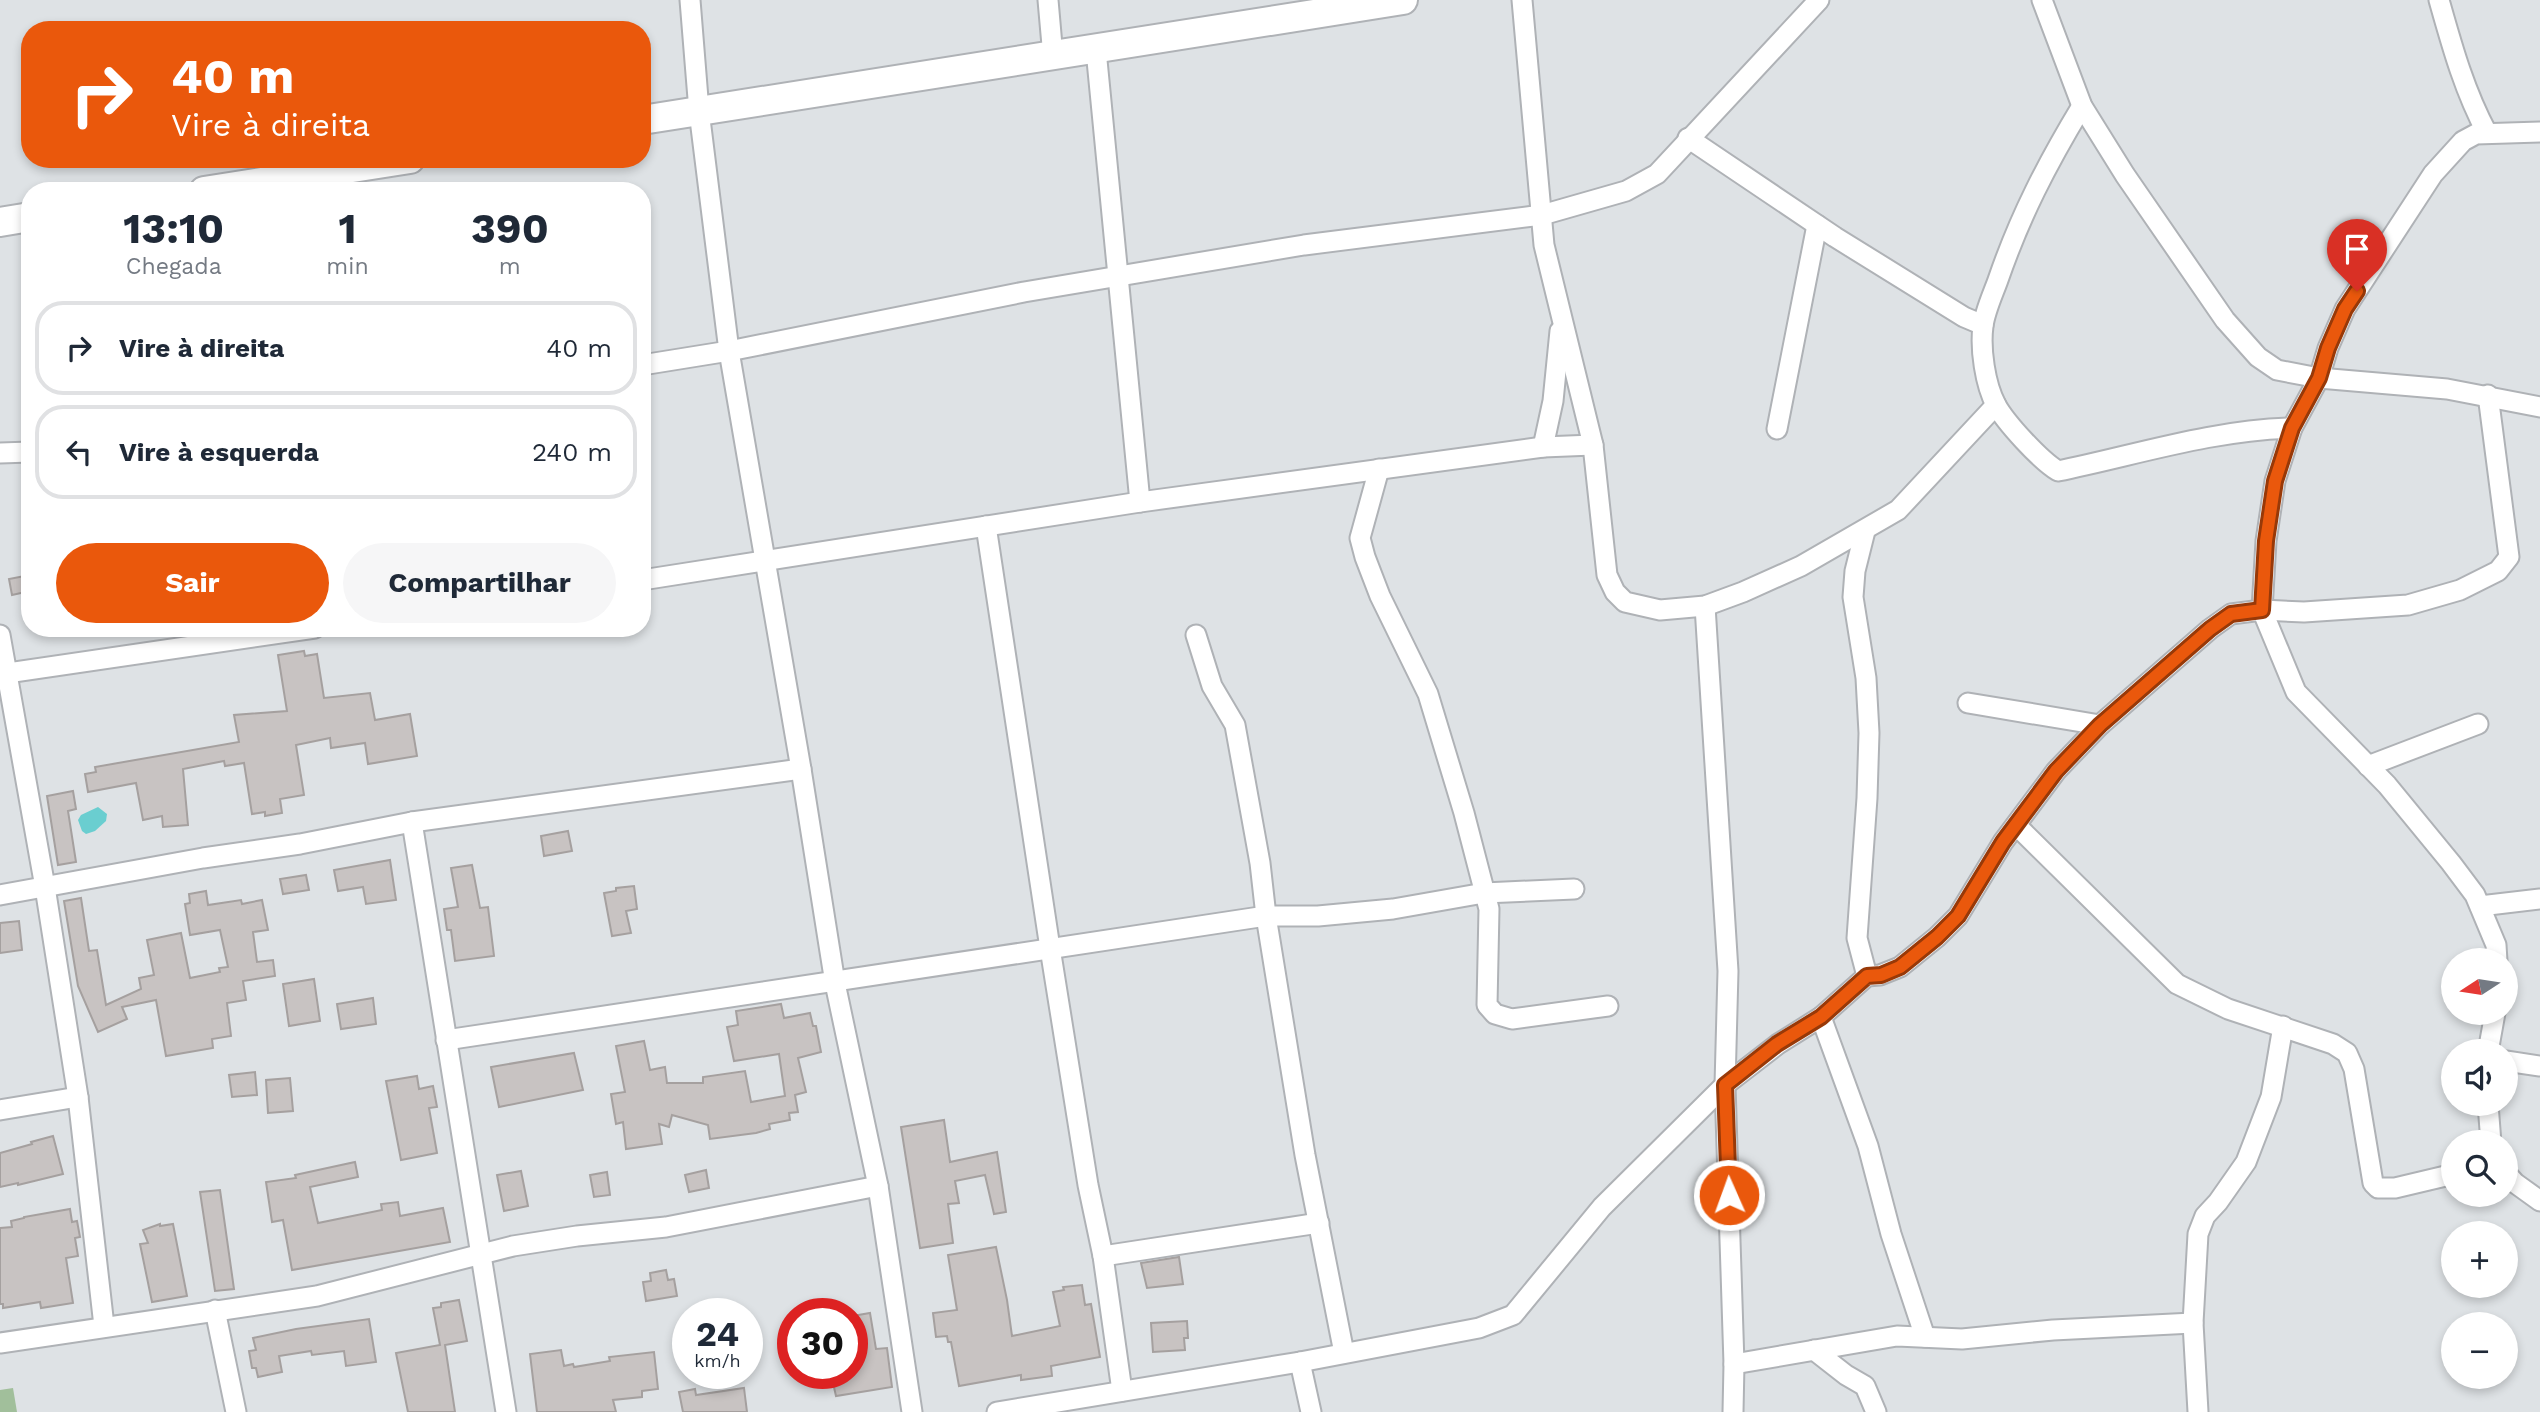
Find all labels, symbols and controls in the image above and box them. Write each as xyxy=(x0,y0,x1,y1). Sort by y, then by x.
text: 40 m xyxy=(171,47,294,105)
icon: right xyxy=(56,49,147,140)
text: Vire à direita xyxy=(171,106,370,144)
text: 13:10 xyxy=(123,204,224,253)
text: 1 xyxy=(338,204,357,253)
text: 390 xyxy=(471,204,549,253)
pin xyxy=(2327,219,2387,291)
icon: arrive xyxy=(2338,230,2376,268)
text: Chegada xyxy=(126,253,222,280)
text: min xyxy=(326,253,369,280)
text: m xyxy=(499,253,521,280)
icon: right xyxy=(60,329,98,367)
text: Vire à direita xyxy=(119,333,284,363)
text: 40 m xyxy=(546,333,612,363)
icon: left xyxy=(60,433,98,471)
text: Vire à esquerda xyxy=(119,437,319,467)
text: 240 m xyxy=(532,437,612,467)
button: Sair xyxy=(56,543,329,623)
button: Compartilhar xyxy=(343,543,616,623)
north arrow xyxy=(2441,948,2518,1026)
map controls xyxy=(2441,948,2518,1389)
button: sound xyxy=(2441,1039,2518,1116)
button: search xyxy=(2441,1130,2518,1207)
position arrow xyxy=(1692,1158,1766,1232)
button: + xyxy=(2441,1221,2518,1298)
speed limit sign: 30 xyxy=(777,1298,868,1389)
button: − xyxy=(2441,1312,2518,1389)
text: 24 xyxy=(696,1313,739,1355)
text: km/h xyxy=(694,1350,741,1371)

